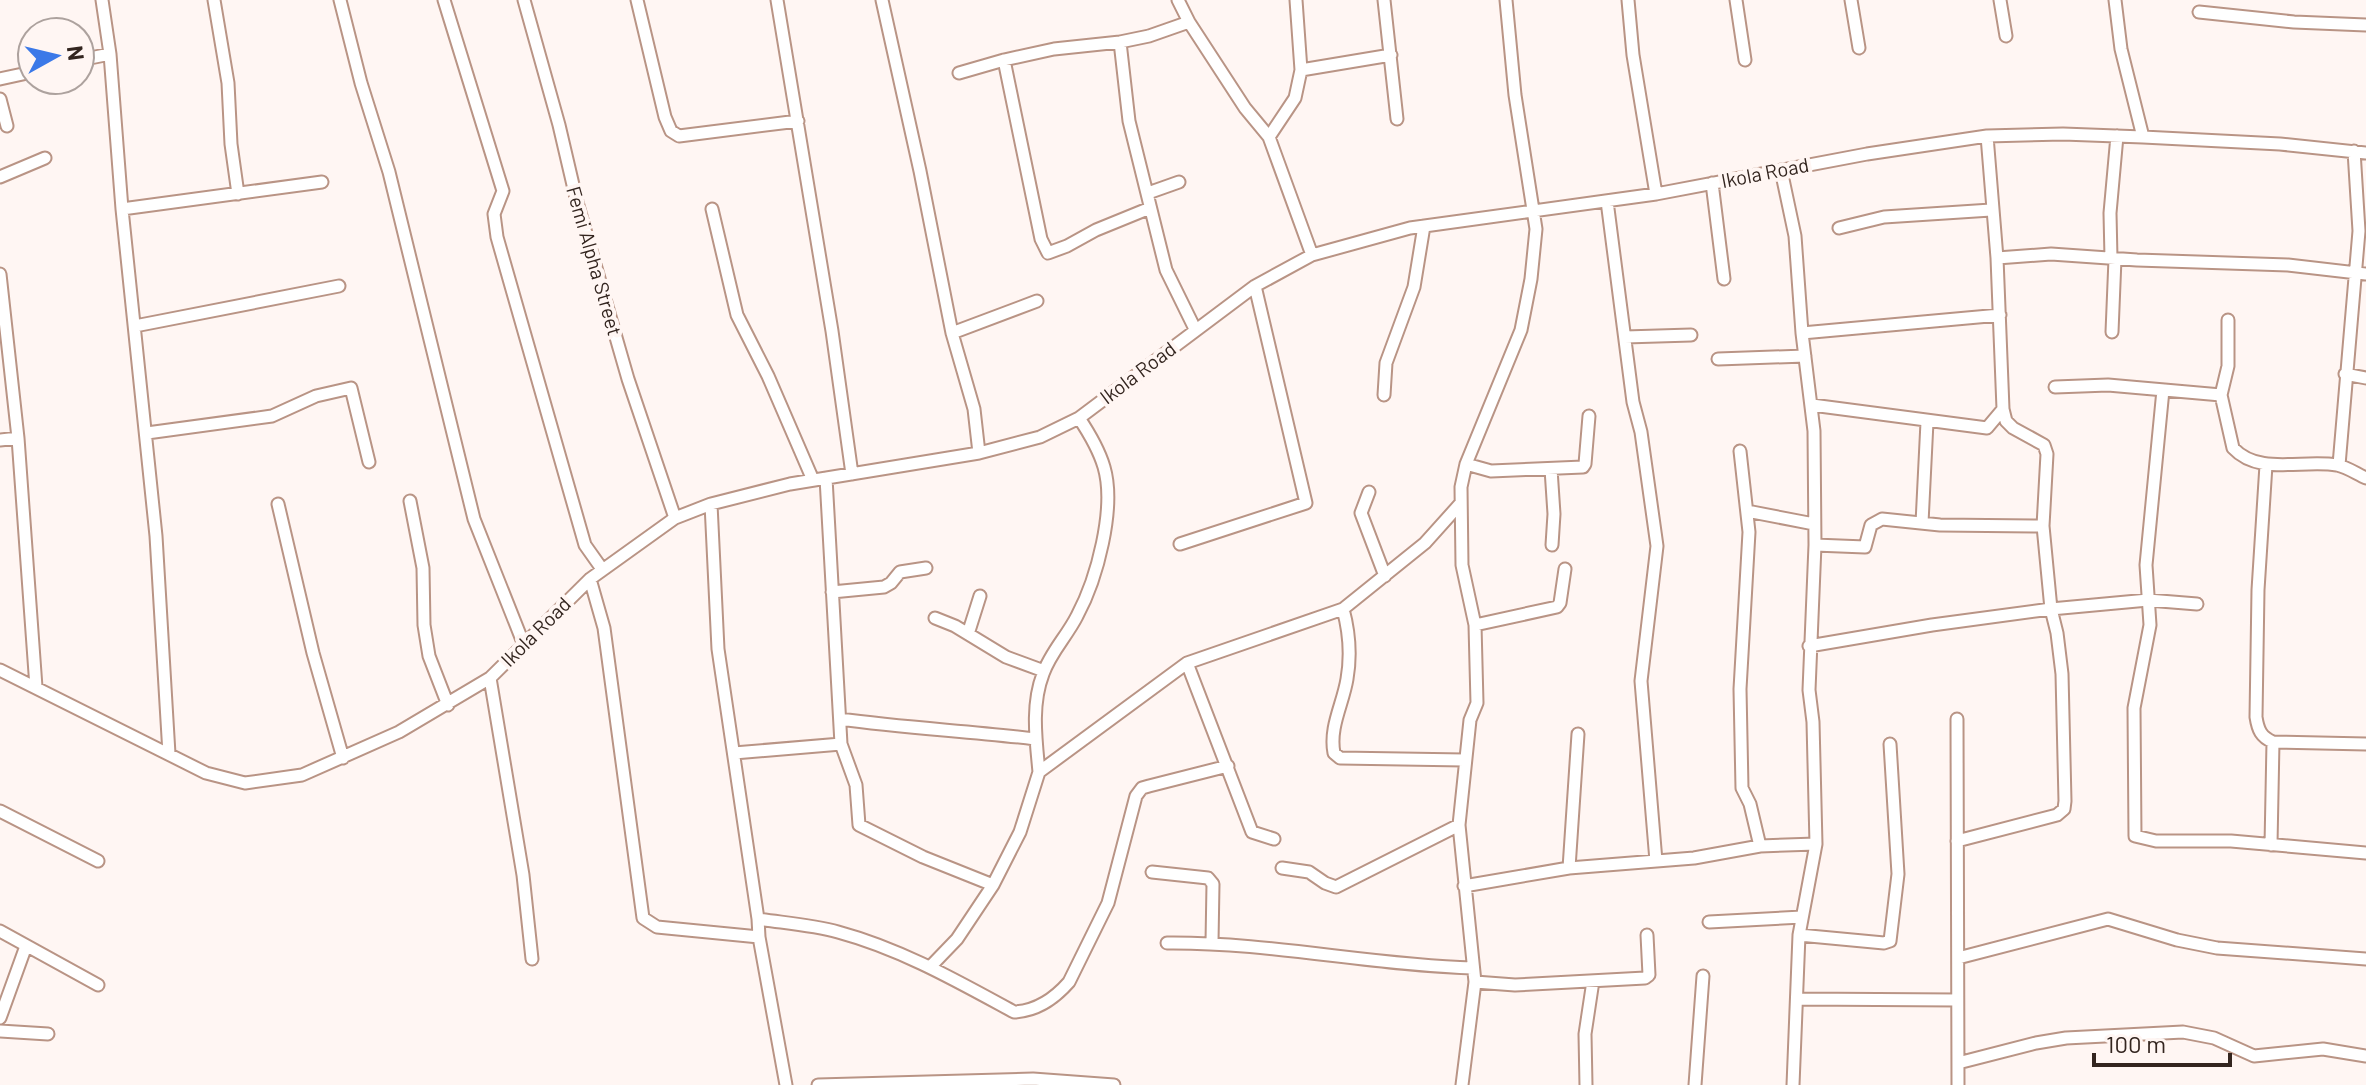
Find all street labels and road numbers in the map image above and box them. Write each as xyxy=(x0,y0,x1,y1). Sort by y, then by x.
street label: Ikola Road xyxy=(1719,152,1811,192)
street label: Femi Alpha Street xyxy=(562,183,628,338)
street label: Ikola Road xyxy=(1095,336,1180,408)
street label: Ikola Road xyxy=(495,591,575,671)

